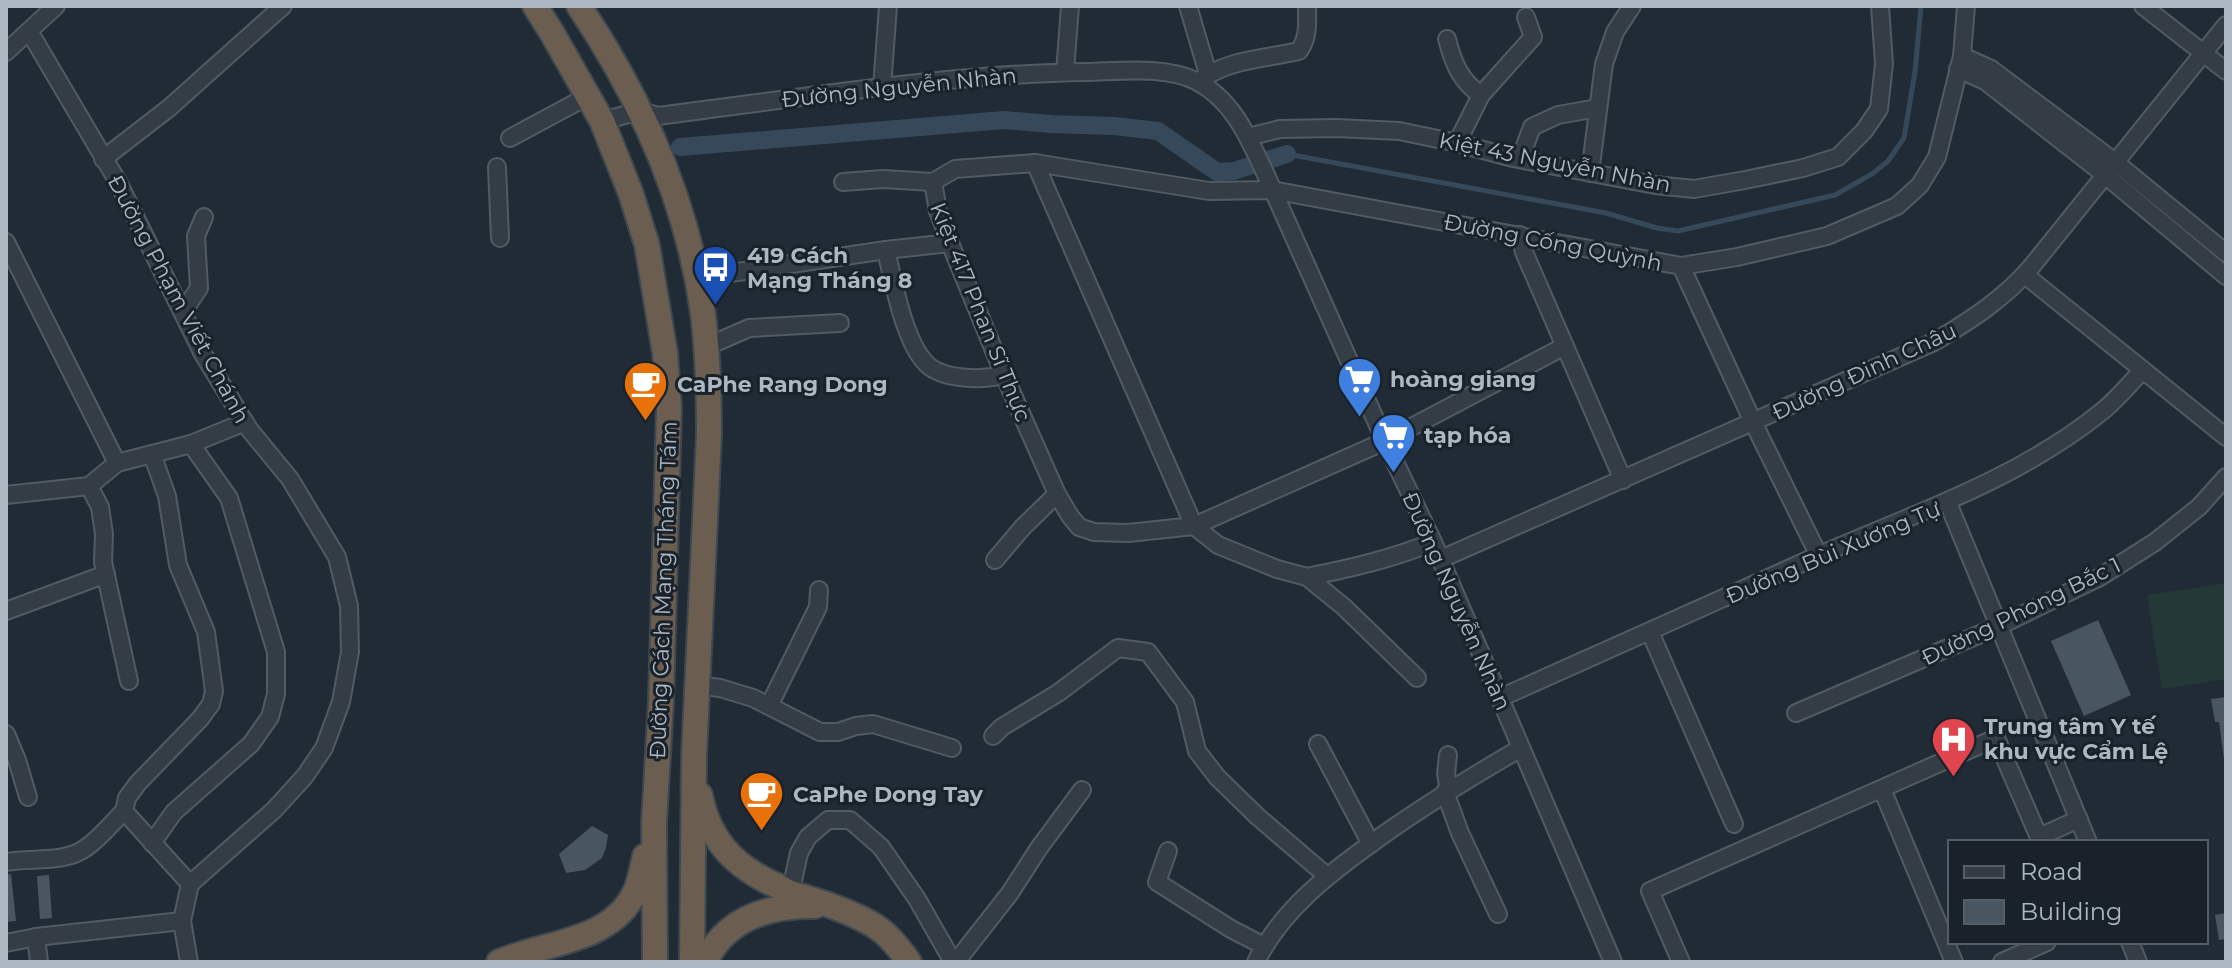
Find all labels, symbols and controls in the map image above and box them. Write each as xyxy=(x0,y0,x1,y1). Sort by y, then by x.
street label: Đường Nguyễn Nhàn xyxy=(780,62,1018,113)
street label: Kiệt 43 Nguyễn Nhàn xyxy=(1437,127,1673,198)
street label: Đường Phạm Viết Chánh xyxy=(102,171,256,428)
street label: Kiệt 417 Phan Sĩ Thực xyxy=(924,199,1037,426)
street label: Đường Cống Quỳnh xyxy=(1442,208,1664,277)
place label: 419 Cách Mạng Tháng 8 xyxy=(747,242,912,294)
bus stop icon: 419 Cách Mạng Tháng 8 xyxy=(692,244,740,307)
street label: Đường Đinh Châu xyxy=(1768,317,1961,426)
supermarket icon: hoàng giang xyxy=(1335,355,1383,418)
cafe icon: CaPhe Rang Dong xyxy=(622,360,670,423)
place label: hoàng giang xyxy=(1390,366,1536,393)
place label: CaPhe Rang Dong xyxy=(677,371,888,398)
supermarket icon: tạp hóa xyxy=(1369,411,1417,474)
street label: Đường Cách Mạng Tháng Tám xyxy=(644,421,683,759)
place label: tạp hóa xyxy=(1424,422,1511,449)
street label: Đường Nguyễn Nhàn xyxy=(1396,488,1517,715)
street label: Đường Bùi Xương Tự xyxy=(1722,495,1945,610)
street label: Đường Phong Bắc 1 xyxy=(1917,552,2125,671)
place label: Trung tâm Y tế khu vực Cẩm Lệ xyxy=(1984,713,2168,765)
hospital icon: Trung tâm Y tế khu vực Cẩm Lệ xyxy=(1929,715,1977,778)
cafe icon: CaPhe Dong Tay xyxy=(738,770,786,833)
place label: CaPhe Dong Tay xyxy=(793,781,984,808)
legend xyxy=(1948,840,2208,944)
text: Road xyxy=(2020,857,2083,886)
text: Building xyxy=(2020,897,2123,926)

